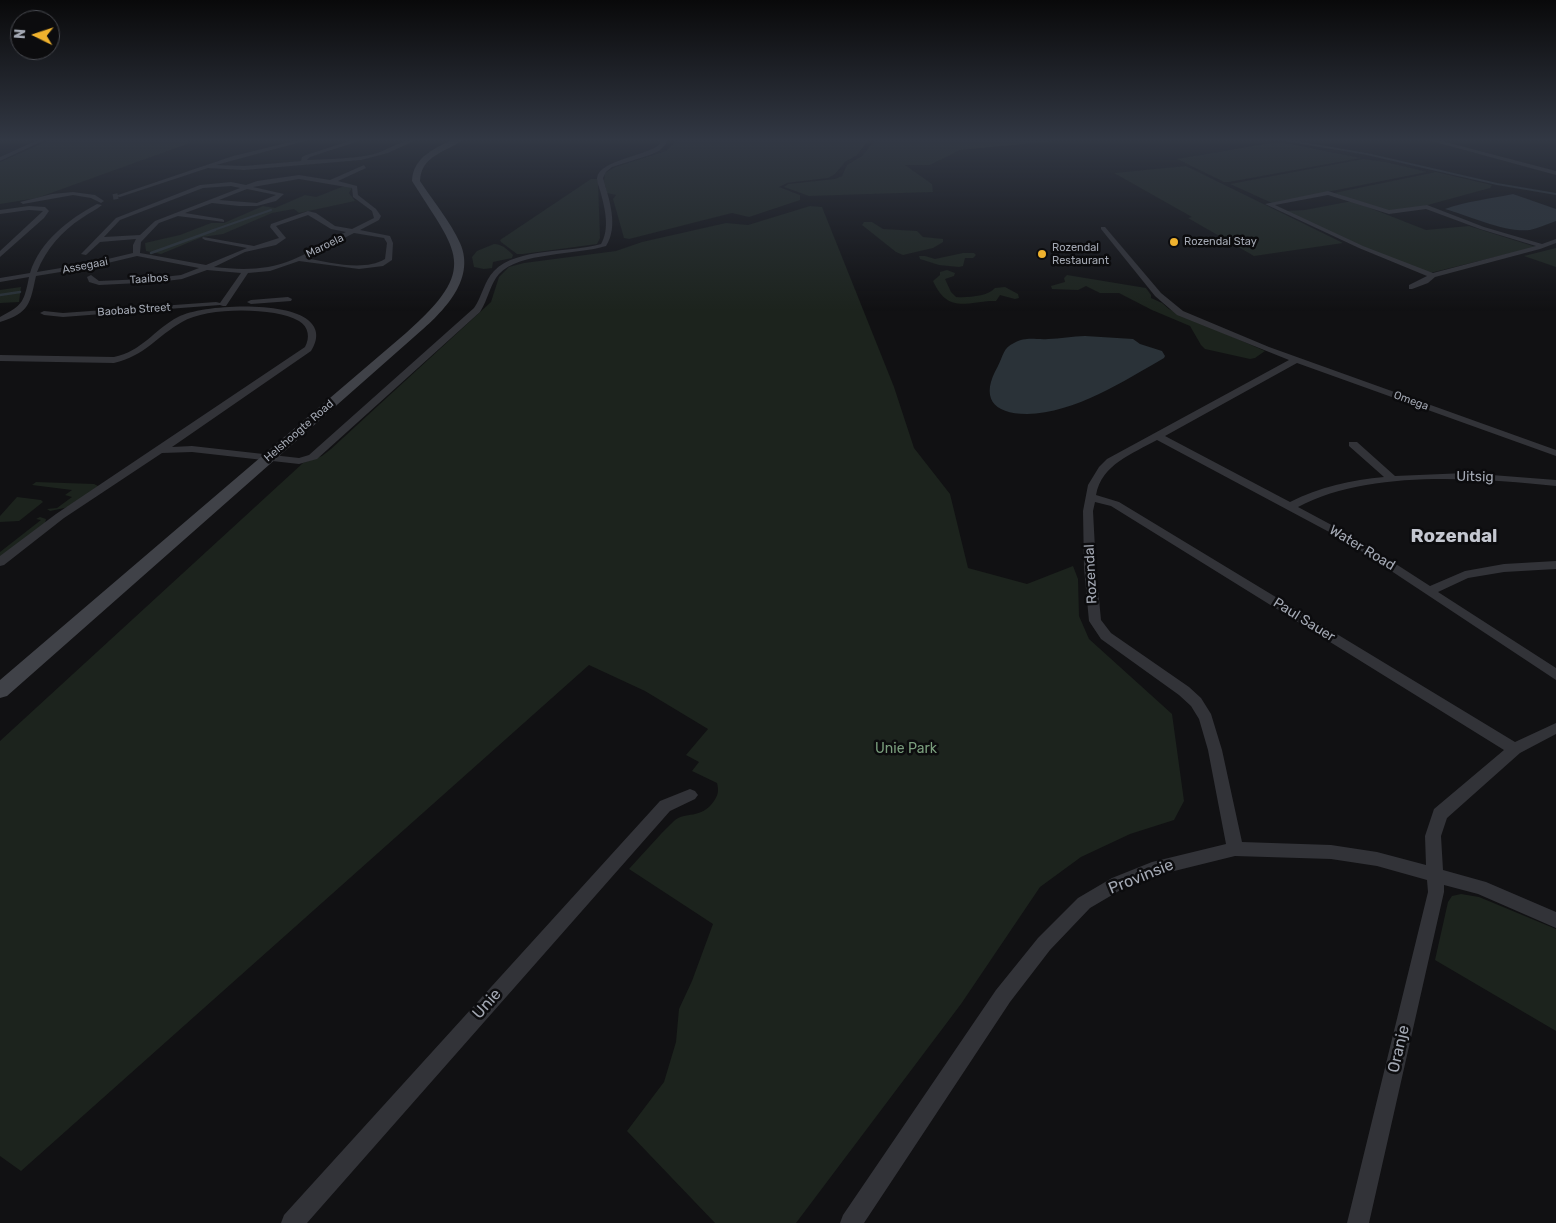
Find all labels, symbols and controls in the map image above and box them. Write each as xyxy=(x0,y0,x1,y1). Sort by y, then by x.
north arrow xyxy=(10,10,60,60)
text: N xyxy=(12,28,29,40)
street label: Maroela xyxy=(304,231,346,261)
place label: Rozendal Stay xyxy=(1184,235,1257,249)
marker: Rozendal Stay xyxy=(1168,236,1180,248)
place label: Rozendal Restaurant xyxy=(1052,241,1109,267)
marker: Rozendal Restaurant xyxy=(1036,248,1048,260)
street label: Assegaai xyxy=(61,255,109,277)
street label: Taaibos xyxy=(129,271,169,287)
street label: Baobab Street xyxy=(97,301,171,319)
street label: Omega xyxy=(1392,389,1430,413)
street label: Helshoogte Road xyxy=(262,397,336,465)
street label: Uitsig xyxy=(1456,468,1494,486)
street label: Water Road xyxy=(1326,522,1398,574)
district label: Rozendal xyxy=(1410,526,1498,548)
street label: Rozendal xyxy=(1081,544,1101,604)
street label: Paul Sauer xyxy=(1270,594,1338,646)
park label: Unie Park xyxy=(875,741,937,757)
street label: Provinsie xyxy=(1106,855,1176,899)
street label: Unie xyxy=(469,985,505,1023)
street label: Oranje xyxy=(1384,1023,1414,1075)

